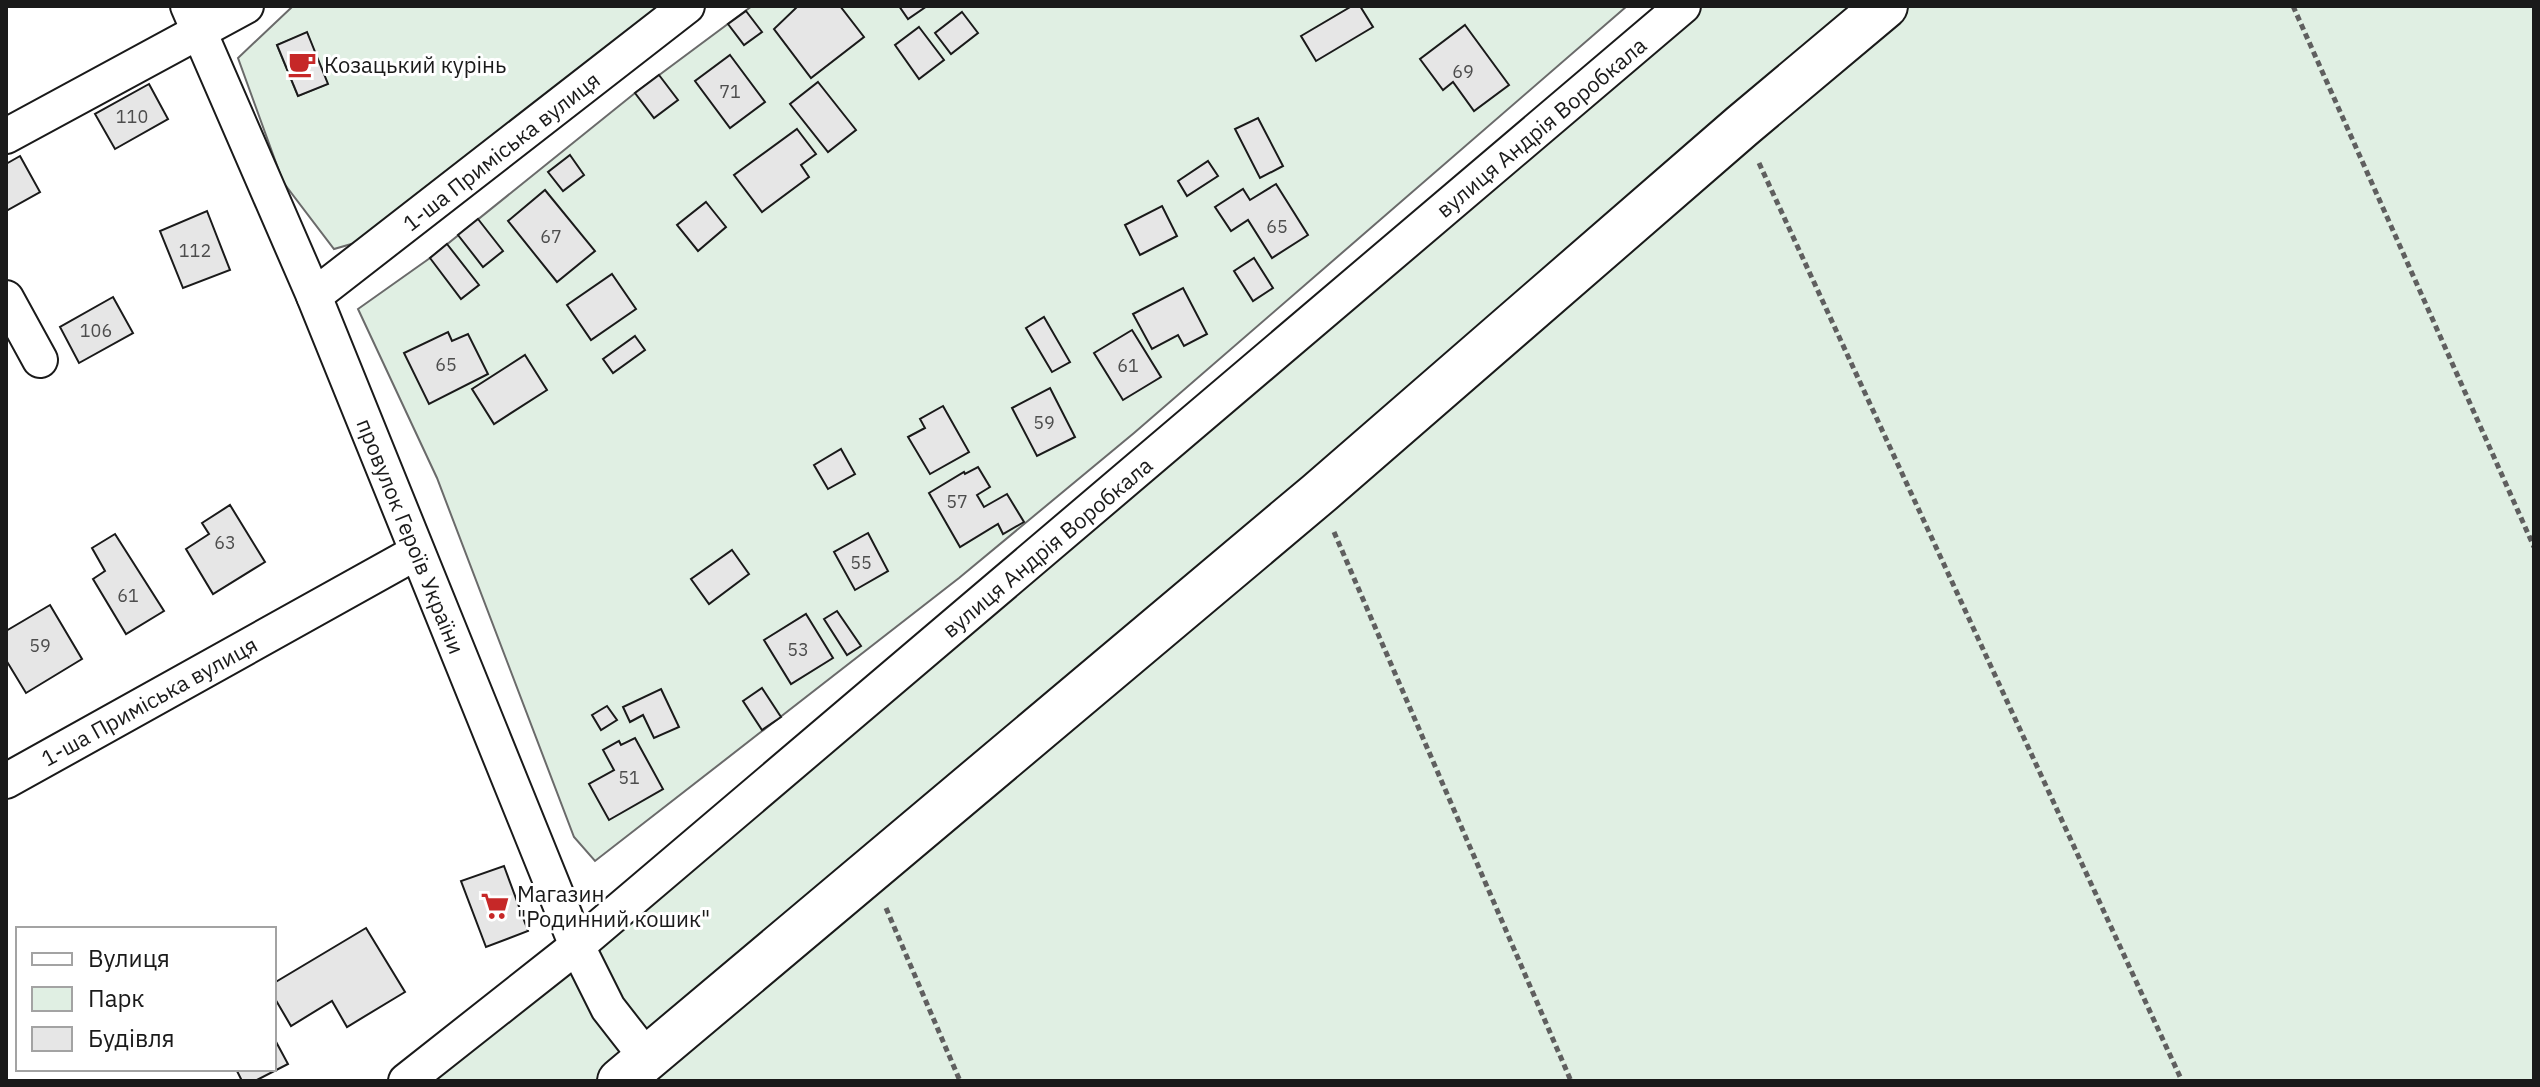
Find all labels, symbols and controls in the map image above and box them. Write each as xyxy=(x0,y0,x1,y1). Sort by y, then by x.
street label: вулиця Андрія Воробкала xyxy=(1430,30,1652,224)
cafe icon: Козацький курінь xyxy=(287,49,317,79)
place label: Козацький курінь xyxy=(324,50,506,79)
house number: 69 xyxy=(1452,60,1474,83)
street label: 1-ша Приміська вулиця xyxy=(396,65,606,237)
house number: 71 xyxy=(719,80,741,103)
house number: 110 xyxy=(116,105,148,128)
house number: 65 xyxy=(1266,215,1288,238)
house number: 67 xyxy=(540,225,562,248)
house number: 112 xyxy=(179,239,211,262)
house number: 106 xyxy=(80,319,112,342)
house number: 65 xyxy=(435,353,457,376)
house number: 61 xyxy=(1117,354,1139,377)
house number: 59 xyxy=(1033,411,1055,434)
street label: провулок Героїв України xyxy=(350,414,472,658)
street label: вулиця Андрія Воробкала xyxy=(936,450,1158,644)
house number: 57 xyxy=(946,490,968,513)
house number: 63 xyxy=(214,531,236,554)
house number: 55 xyxy=(850,551,872,574)
house number: 61 xyxy=(117,584,139,607)
street label: 1-ша Приміська вулиця xyxy=(36,630,262,772)
house number: 59 xyxy=(29,634,51,657)
house number: 53 xyxy=(787,638,809,661)
house number: 51 xyxy=(618,766,640,789)
place label: Магазин "Родинний кошик" xyxy=(517,879,710,933)
supermarket icon: Магазин "Родинний кошик" xyxy=(480,891,510,921)
legend xyxy=(16,927,276,1071)
text: Вулиця xyxy=(88,942,170,974)
text: Парк xyxy=(88,982,145,1014)
text: Будівля xyxy=(88,1022,175,1054)

